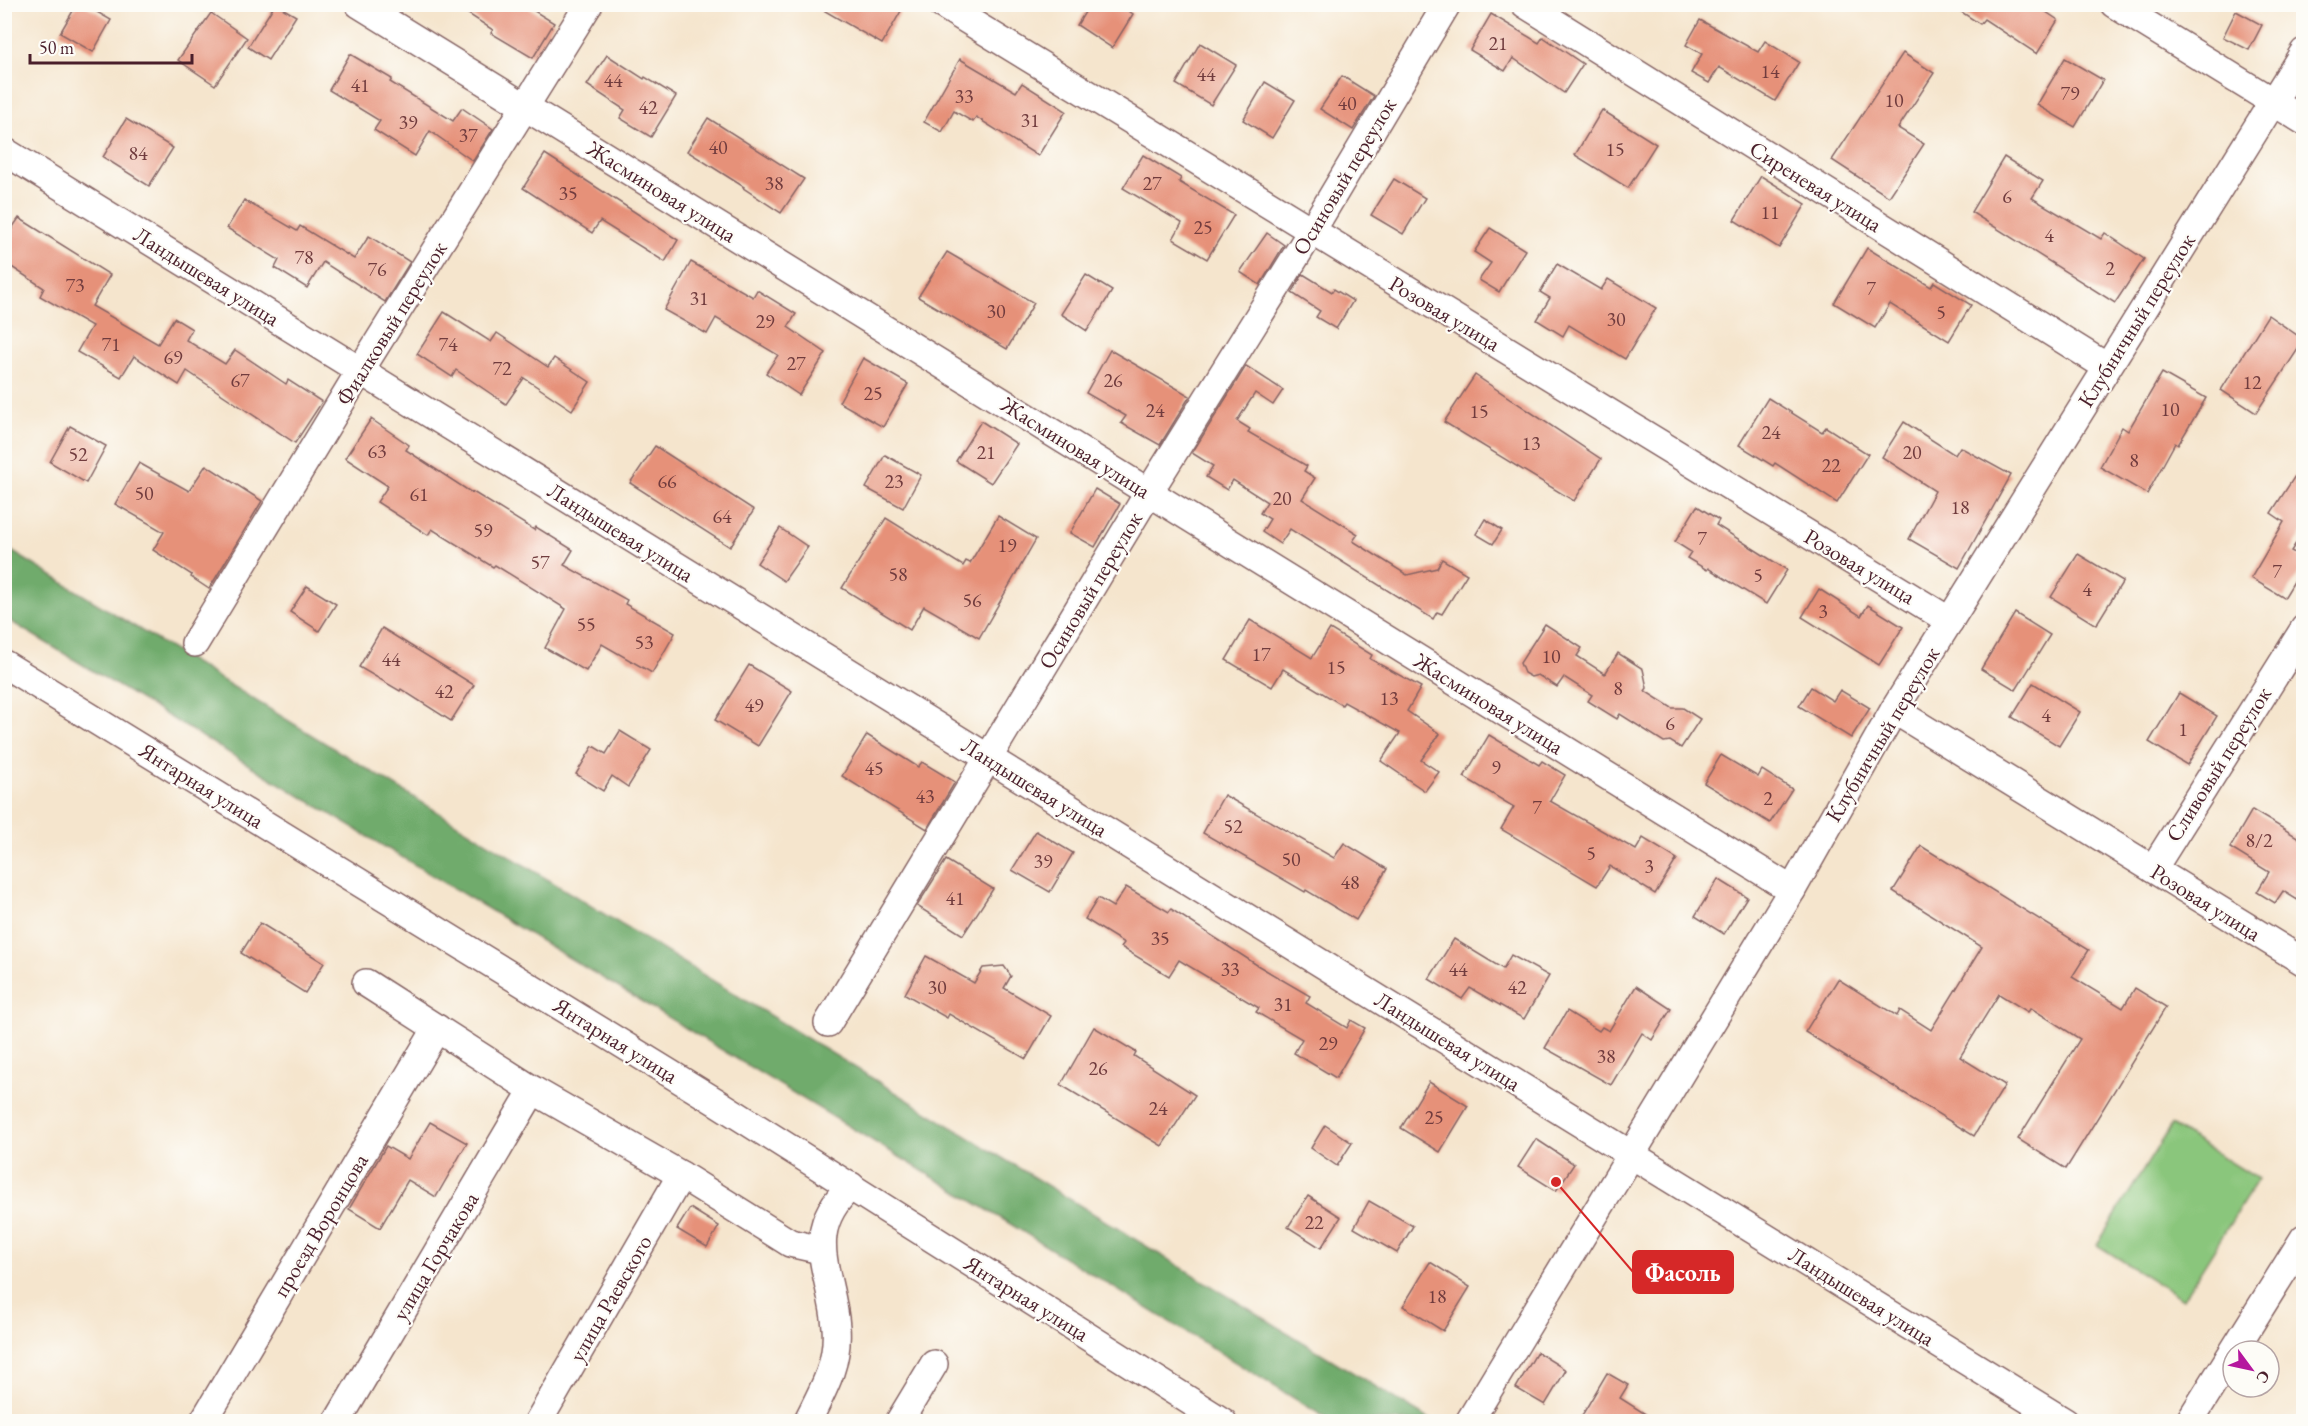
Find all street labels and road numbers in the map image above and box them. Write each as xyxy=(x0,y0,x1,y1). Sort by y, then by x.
street label: Осиновый переулок xyxy=(1286,92,1403,260)
street label: Жасминовая улица xyxy=(581,133,742,249)
street label: Сиреневая улица xyxy=(1744,134,1888,239)
street label: Ландышевая улица xyxy=(128,220,285,333)
street label: Клубничный переулок xyxy=(2071,227,2202,413)
street label: Фиалковый переулок xyxy=(329,235,454,411)
street label: Розовая улица xyxy=(1384,269,1506,358)
street label: Жасминовая улица xyxy=(995,389,1156,505)
street label: Ландышевая улица xyxy=(542,476,699,589)
street label: Осиновый переулок xyxy=(1032,506,1149,674)
street label: Розовая улица xyxy=(1799,522,1921,611)
street label: Клубничный переулок xyxy=(1819,641,1947,827)
street label: Жасминовая улица xyxy=(1408,645,1569,761)
street label: Сливовый переулок xyxy=(2159,681,2278,847)
street label: Ландышевая улица xyxy=(956,731,1113,844)
street label: Янтарная улица xyxy=(133,735,270,835)
street label: Розовая улица xyxy=(2145,857,2266,948)
street label: Ландышевая улица xyxy=(1369,985,1526,1098)
street label: Янтарная улица xyxy=(547,990,684,1090)
street label: проезд Воронцова xyxy=(266,1148,375,1302)
street label: улица Горчакова xyxy=(386,1186,485,1326)
street label: улица Раевского xyxy=(562,1230,658,1367)
street label: Ландышевая улица xyxy=(1783,1240,1940,1353)
street label: Янтарная улица xyxy=(958,1248,1095,1348)

